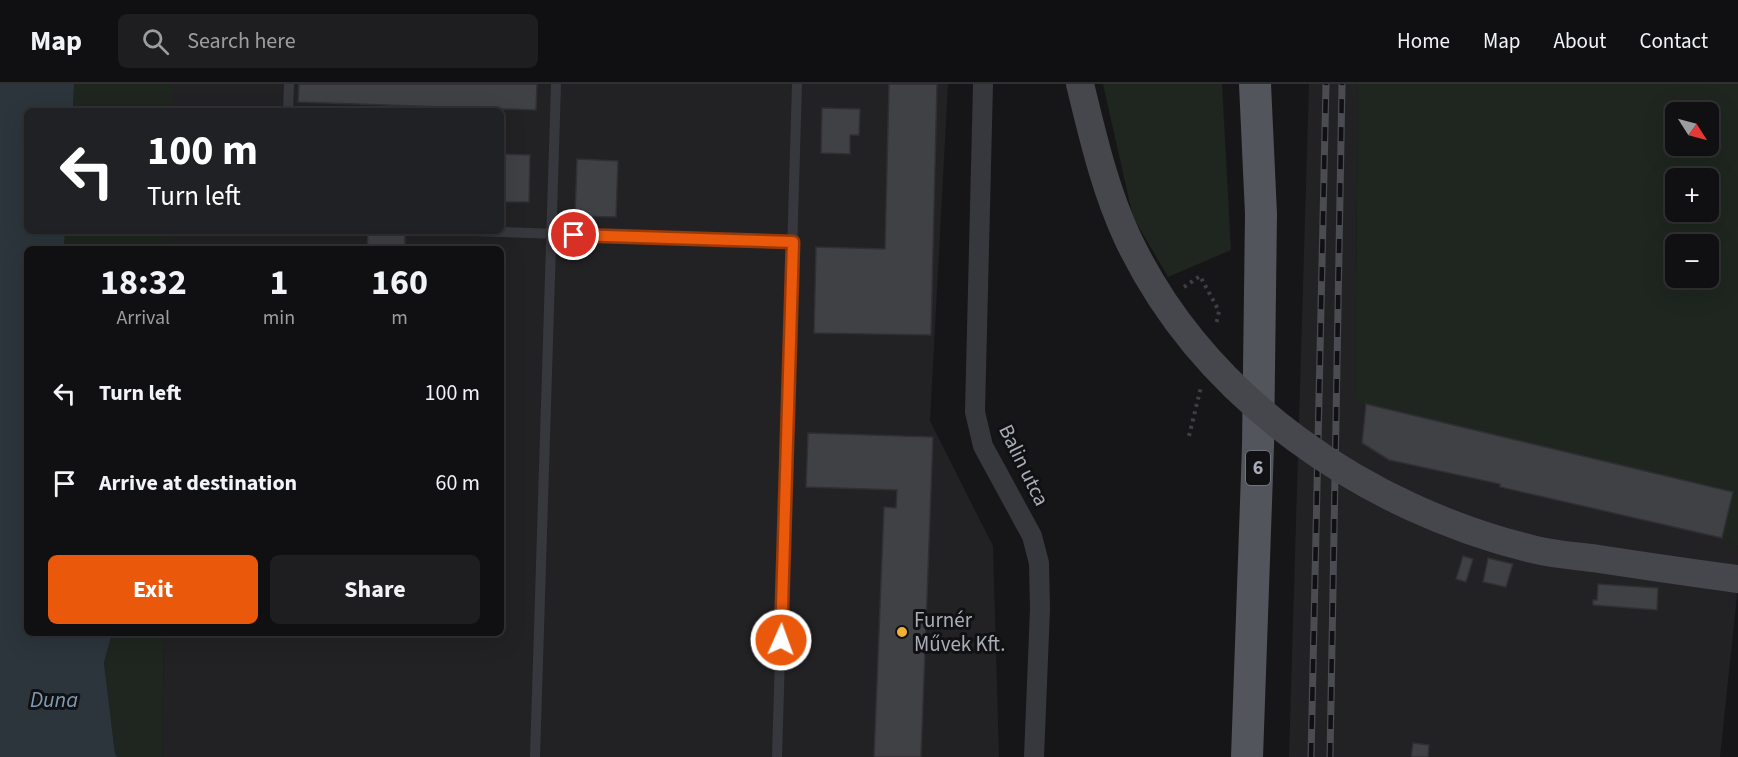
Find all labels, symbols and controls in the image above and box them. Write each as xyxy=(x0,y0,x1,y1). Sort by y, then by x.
search box xyxy=(118,14,538,68)
text: Map xyxy=(30,21,82,61)
icon: search xyxy=(139,25,172,58)
text: Search here xyxy=(187,25,296,57)
text: Home xyxy=(1397,26,1450,56)
text: Map xyxy=(1483,26,1521,56)
text: About xyxy=(1554,26,1606,56)
text: Contact xyxy=(1639,26,1708,56)
north arrow xyxy=(1665,102,1719,156)
map controls xyxy=(1665,102,1719,288)
text: 100 m xyxy=(147,121,258,181)
icon: left xyxy=(48,132,126,210)
button: + xyxy=(1665,168,1719,222)
text: Turn left xyxy=(147,177,241,216)
pin xyxy=(548,209,599,260)
icon: arrive xyxy=(557,218,590,251)
button: − xyxy=(1665,234,1719,288)
text: 18:32 xyxy=(100,257,187,308)
text: 1 xyxy=(269,257,288,308)
text: 160 xyxy=(371,257,428,308)
text: Arrival xyxy=(116,304,170,332)
text: min xyxy=(263,304,295,332)
text: m xyxy=(391,304,408,332)
icon: left xyxy=(48,377,81,410)
text: Turn left xyxy=(99,377,181,409)
text: 100 m xyxy=(425,377,480,409)
street label: Balin utca xyxy=(991,419,1057,511)
road number: 6 xyxy=(1246,451,1270,485)
icon: arrive xyxy=(48,467,81,500)
text: Arrive at destination xyxy=(99,467,297,499)
text: 60 m xyxy=(435,467,480,499)
button: Exit xyxy=(48,555,258,624)
button: Share xyxy=(270,555,480,624)
place label: Furnér Művek Kft. xyxy=(914,605,1005,659)
position arrow xyxy=(749,608,813,672)
marker: Furnér Művek Kft. xyxy=(895,625,909,639)
water label: Duna xyxy=(30,684,78,716)

